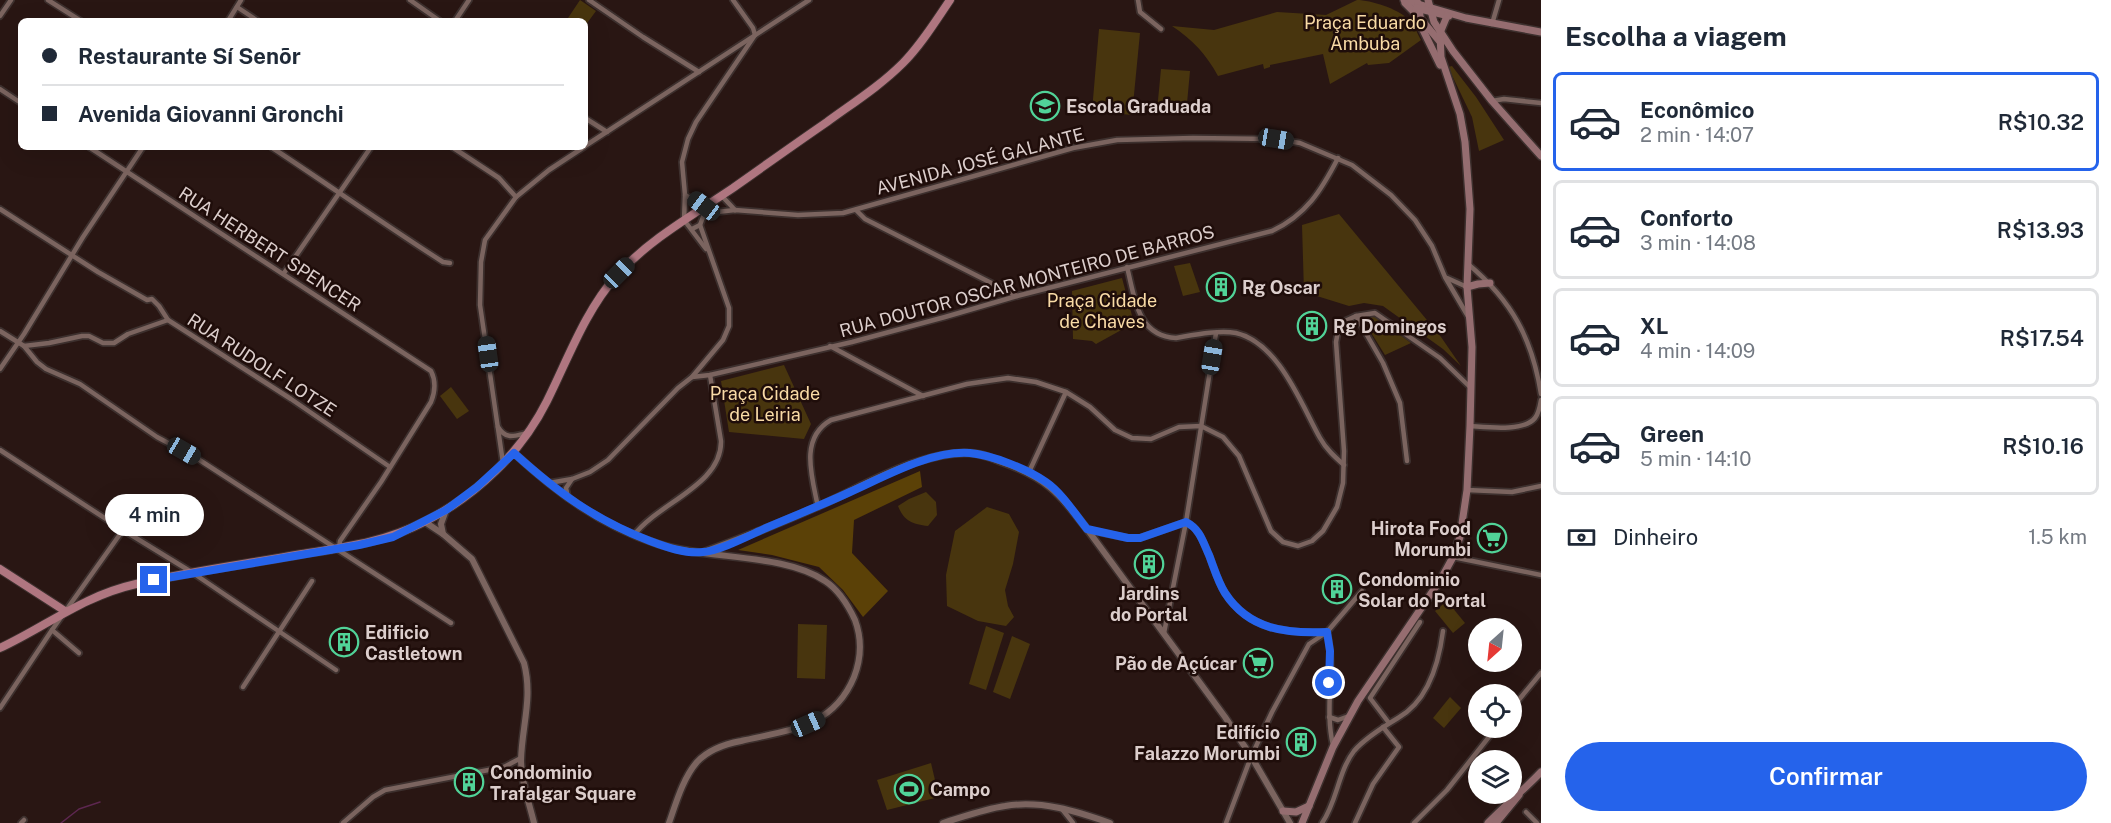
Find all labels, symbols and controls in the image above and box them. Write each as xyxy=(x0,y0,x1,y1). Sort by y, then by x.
park label: Praça Eduardo Ambuba xyxy=(1304,12,1426,54)
text: Escolha a viagem xyxy=(1565,20,1787,52)
text: Restaurante Sí Senõr xyxy=(78,43,301,69)
school or university icon: Escola Graduada xyxy=(1029,90,1061,122)
icon: car xyxy=(1568,95,1622,149)
place label: Escola Graduada xyxy=(1066,96,1211,117)
text: Econômico xyxy=(1640,97,1755,123)
text: Avenida Giovanni Gronchi xyxy=(78,101,344,127)
text: R$10.32 xyxy=(1998,109,2084,135)
street label: AVENIDA JOSÉ GALANTE xyxy=(873,122,1086,199)
text: 2 min · 14:07 xyxy=(1640,123,1754,147)
car xyxy=(1257,127,1295,151)
street label: RUA HERBERT SPENCER xyxy=(175,182,365,316)
car xyxy=(684,188,724,224)
icon: car xyxy=(1568,203,1622,257)
text: Conforto xyxy=(1640,205,1733,231)
text: R$13.93 xyxy=(1997,217,2084,243)
street label: RUA DOUTOR OSCAR MONTEIRO DE BARROS xyxy=(837,221,1217,341)
text: 3 min · 14:08 xyxy=(1640,231,1756,255)
car xyxy=(600,254,638,292)
building icon: Rg Oscar xyxy=(1205,271,1237,303)
place label: Rg Oscar xyxy=(1242,277,1321,298)
park label: Praça Cidade de Chaves xyxy=(1047,290,1157,332)
street label: RUA RUDOLF LOTZE xyxy=(184,309,340,421)
building icon: Rg Domingos xyxy=(1296,310,1328,342)
icon: car xyxy=(1568,311,1622,365)
text: XL xyxy=(1640,313,1668,339)
place label: Rg Domingos xyxy=(1333,316,1447,337)
text: R$17.54 xyxy=(2000,325,2084,351)
car xyxy=(477,335,499,373)
car xyxy=(1200,338,1224,376)
text: 4 min · 14:09 xyxy=(1640,339,1755,363)
park label: Praça Cidade de Leiria xyxy=(710,383,820,425)
icon: car xyxy=(1568,419,1622,473)
text: Green xyxy=(1640,421,1704,447)
text: R$10.16 xyxy=(2002,433,2084,459)
car xyxy=(164,434,204,468)
text: 5 min · 14:10 xyxy=(1640,447,1751,471)
callout: 4 min xyxy=(104,493,204,535)
text: 4 min xyxy=(128,503,181,527)
place label: Hirota Food Morumbi xyxy=(1371,518,1471,560)
icon: cash xyxy=(1565,521,1598,554)
supermarket icon: Hirota Food Morumbi xyxy=(1476,522,1508,554)
text: Dinheiro xyxy=(1613,524,1698,550)
text: 1.5 km xyxy=(2028,525,2087,549)
building icon: Jardins do Portal xyxy=(1133,548,1165,580)
route end xyxy=(140,566,167,593)
place label: Condominio Solar do Portal xyxy=(1358,569,1486,611)
building icon: Condominio Solar do Portal xyxy=(1321,573,1353,605)
place label: Jardins do Portal xyxy=(1110,583,1188,625)
north arrow xyxy=(1468,618,1522,672)
map controls xyxy=(1468,618,1522,804)
place label: Edificio Castletown xyxy=(365,622,462,664)
building icon: Edificio Castletown xyxy=(328,626,360,658)
supermarket icon: Pão de Açúcar xyxy=(1242,647,1274,679)
place label: Pão de Açúcar xyxy=(1115,653,1238,674)
route start xyxy=(1315,669,1342,696)
button: locate xyxy=(1468,684,1522,738)
car xyxy=(788,708,828,740)
place label: Edifício Falazzo Morumbi xyxy=(1134,722,1280,764)
building icon: Edifício Falazzo Morumbi xyxy=(1285,726,1317,758)
button: Confirmar xyxy=(1565,742,2087,811)
button: layers xyxy=(1468,750,1522,804)
place label: Condominio Trafalgar Square xyxy=(490,762,636,804)
building icon: Condominio Trafalgar Square xyxy=(453,766,485,798)
sports icon: Campo xyxy=(893,773,925,805)
place label: Campo xyxy=(930,779,990,800)

